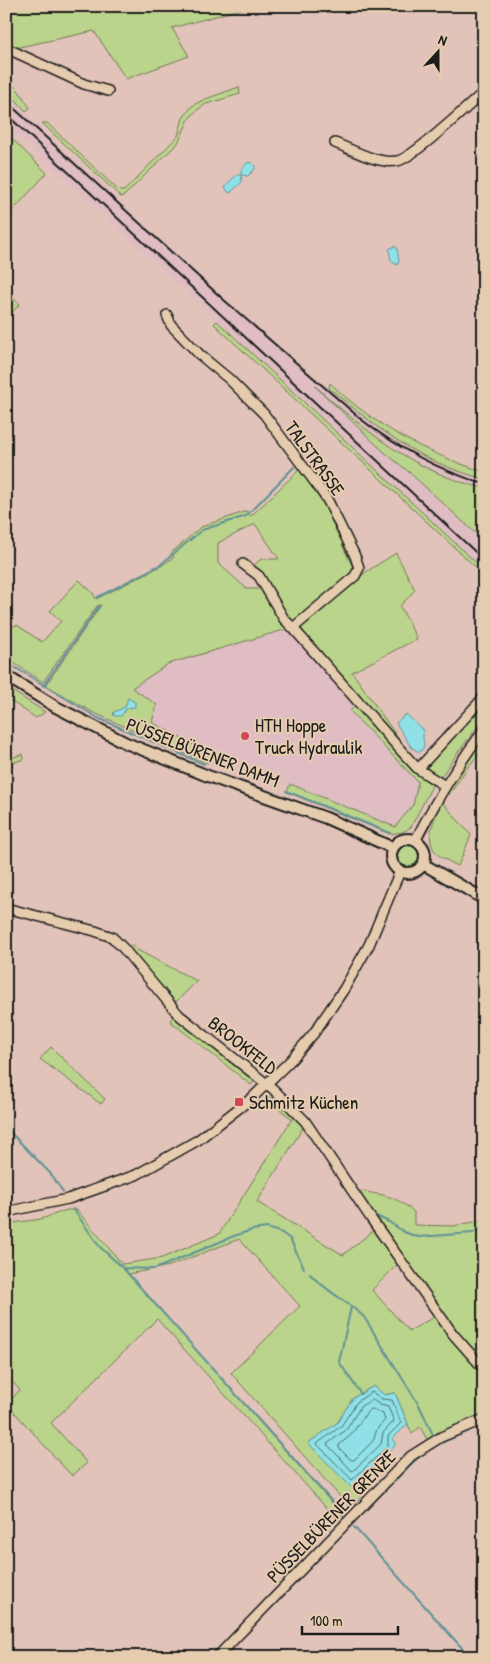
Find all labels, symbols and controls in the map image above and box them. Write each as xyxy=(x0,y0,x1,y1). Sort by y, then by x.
north arrow xyxy=(412,28,462,78)
text: N xyxy=(436,29,450,50)
street label: TALSTRASSE xyxy=(279,415,351,501)
street label: PÜSSELBÜRENER DAMM xyxy=(123,711,283,793)
place label: HTH Hoppe Truck Hydraulik xyxy=(255,712,362,760)
marker: HTH Hoppe Truck Hydraulik xyxy=(239,730,251,742)
street label: BROOKFELD xyxy=(203,1010,283,1080)
place label: Schmitz Küchen xyxy=(249,1089,358,1115)
marker: Schmitz Küchen xyxy=(233,1096,245,1108)
street label: PÜSSELBÜRENER GRENZE xyxy=(261,1443,402,1588)
scale bar xyxy=(302,1603,399,1635)
text: 100 m xyxy=(310,1610,343,1631)

